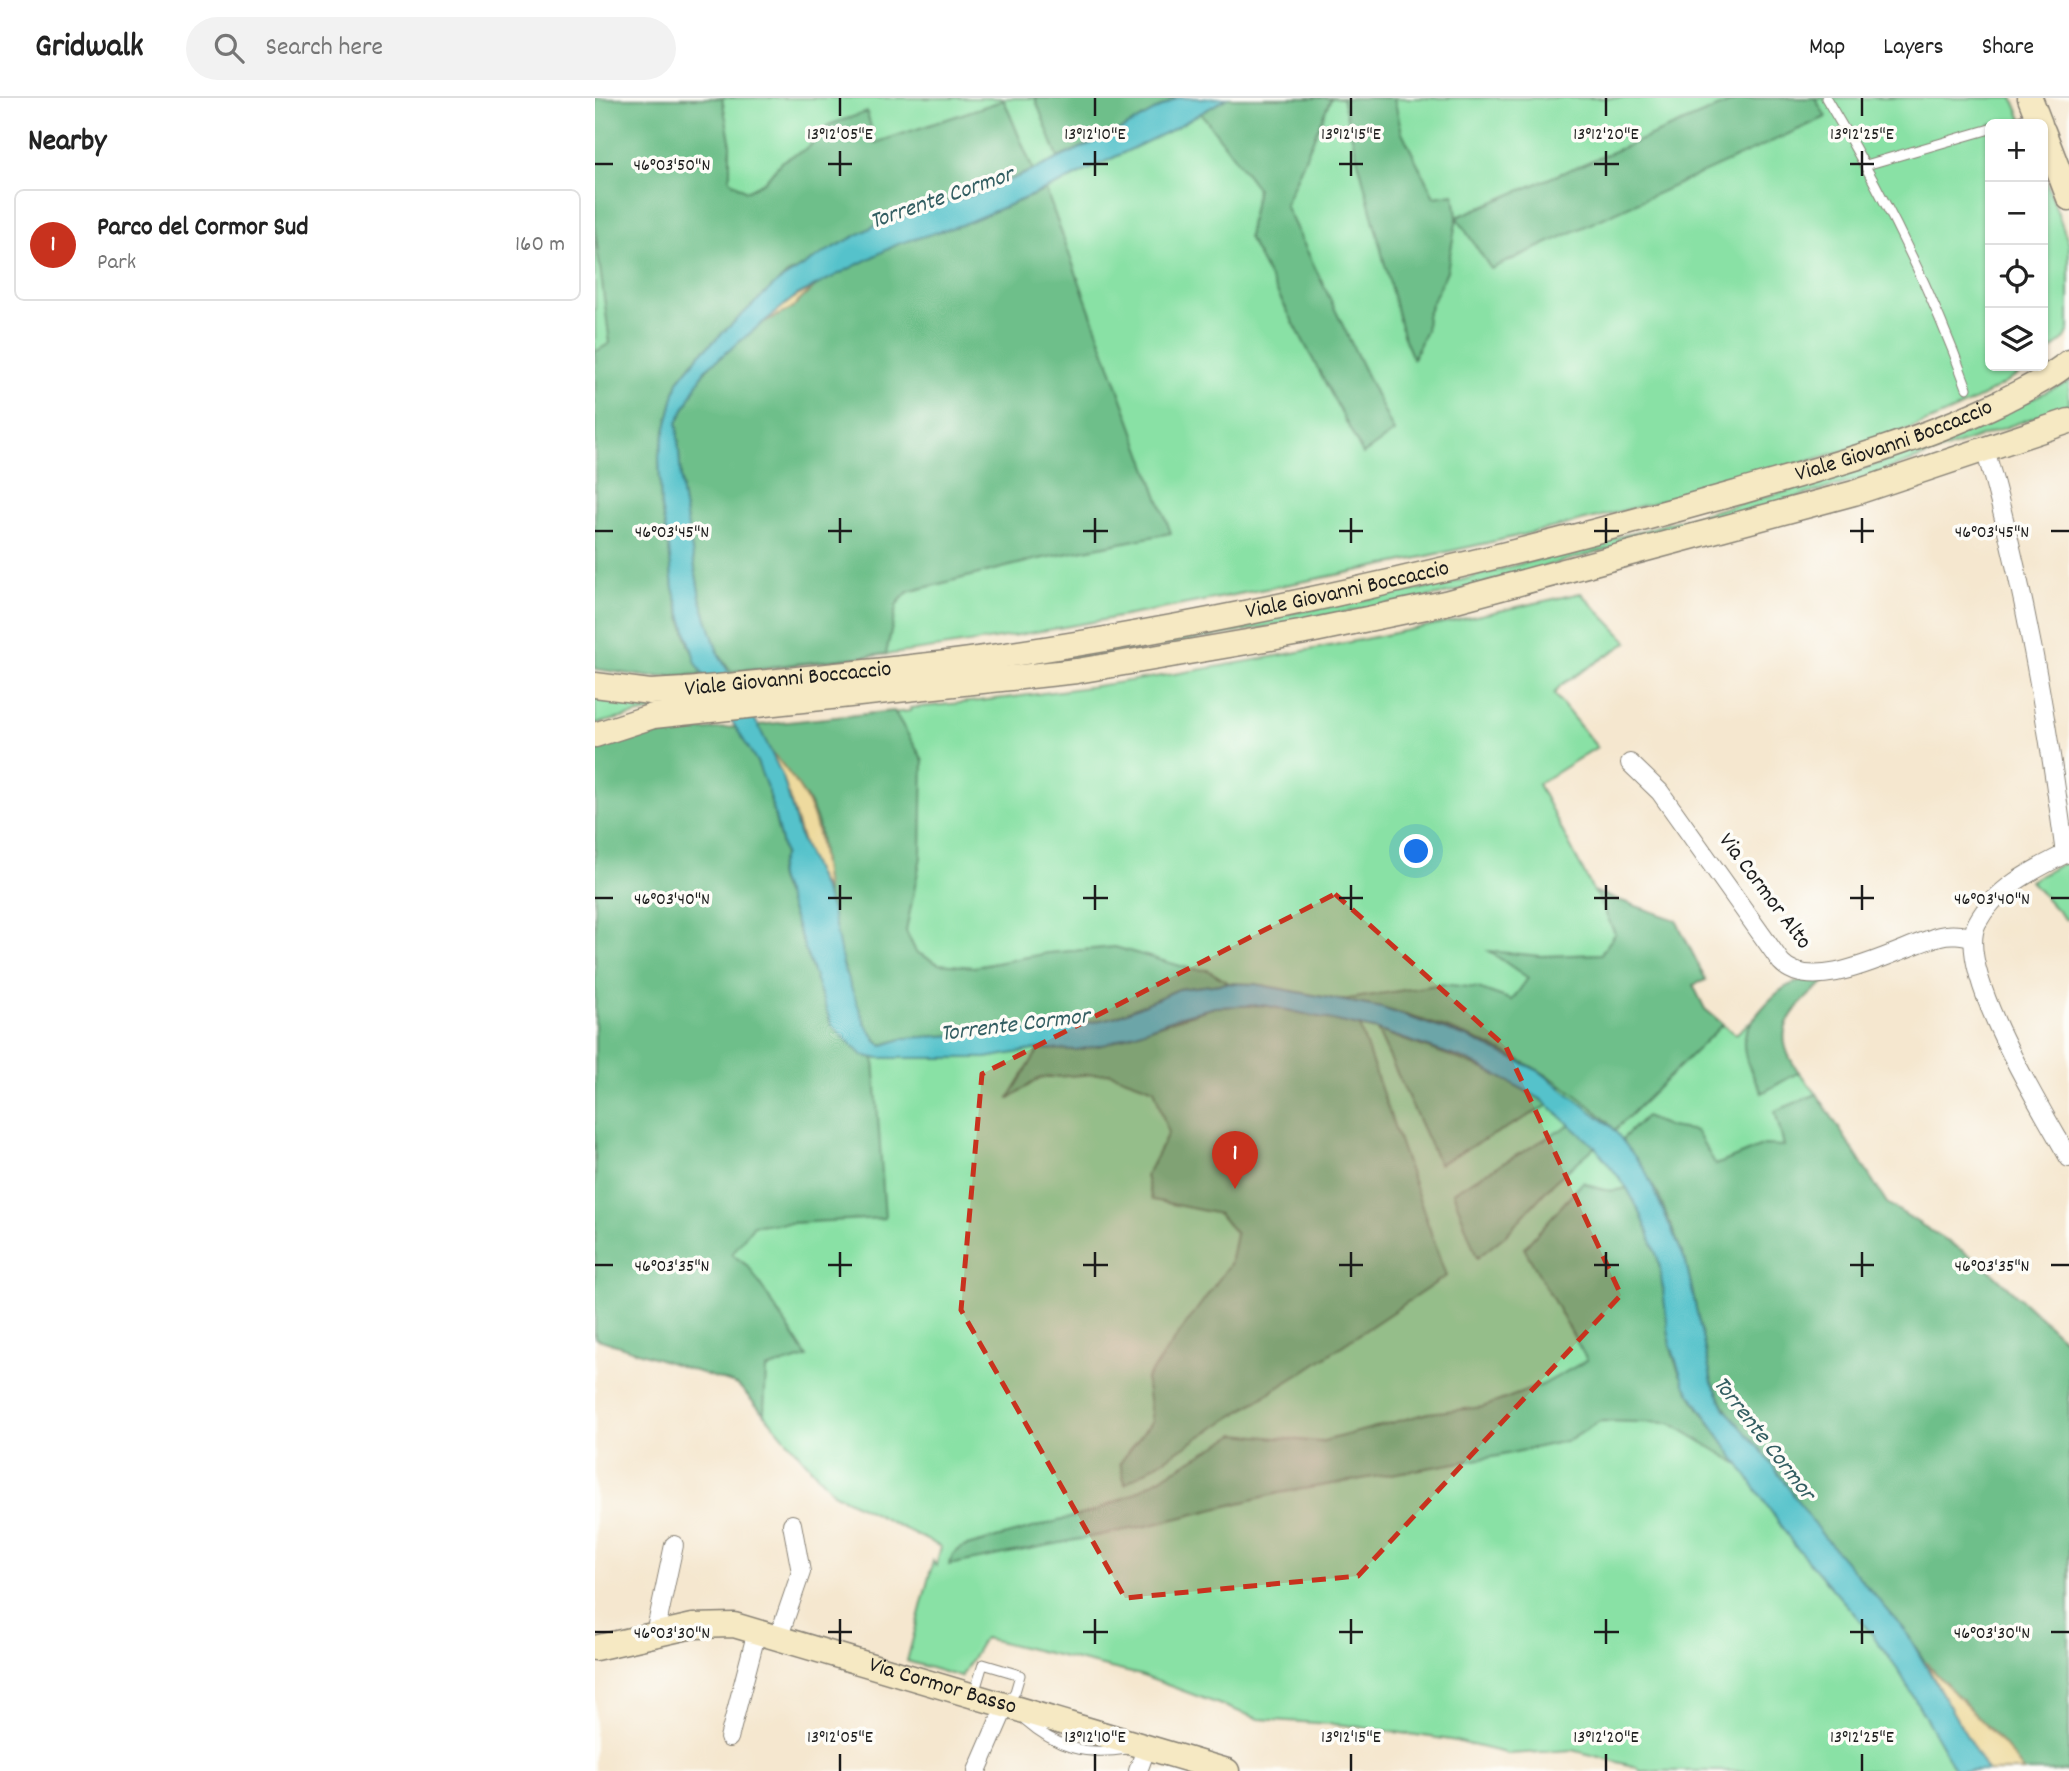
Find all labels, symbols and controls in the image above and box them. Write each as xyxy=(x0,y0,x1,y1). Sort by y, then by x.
search box xyxy=(186,17,676,80)
text: Gridwalk xyxy=(35,25,144,72)
icon: search xyxy=(210,29,248,67)
text: Search here xyxy=(266,30,383,67)
text: Map xyxy=(1809,31,1845,65)
text: Layers xyxy=(1883,31,1944,65)
text: Share xyxy=(1982,31,2034,65)
map controls xyxy=(1985,119,2048,371)
button: + xyxy=(1985,119,2048,182)
text: Nearby xyxy=(28,122,106,165)
text: 13°12'05"E xyxy=(807,123,873,148)
text: 13°12'10"E xyxy=(1064,123,1126,148)
text: 13°12'15"E xyxy=(1321,123,1381,148)
text: 13°12'20"E xyxy=(1573,123,1639,148)
text: 13°12'25"E xyxy=(1830,123,1894,148)
text: 46°03'50"N xyxy=(634,154,710,179)
water label: Torrente Cormor xyxy=(866,158,1021,239)
button: − xyxy=(1985,182,2048,245)
text: Parco del Cormor Sud xyxy=(97,210,308,247)
text: 1 xyxy=(50,229,56,262)
text: 160 m xyxy=(515,229,565,262)
button: locate xyxy=(1985,245,2048,308)
text: Park xyxy=(97,247,136,280)
button: layers xyxy=(1985,308,2048,371)
street label: Viale Giovanni Boccaccio xyxy=(1791,391,1998,492)
text: 46°03'45"N xyxy=(635,521,709,546)
text: 46°03'45"N xyxy=(1955,521,2029,546)
street label: Viale Giovanni Boccaccio xyxy=(1243,552,1453,629)
street label: Viale Giovanni Boccaccio xyxy=(683,653,893,706)
street label: Via Cormor Alto xyxy=(1709,827,1819,957)
your location xyxy=(1399,834,1433,868)
text: 46°03'40"N xyxy=(634,888,710,913)
text: 46°03'40"N xyxy=(1954,888,2030,913)
water label: Torrente Cormor xyxy=(938,1000,1095,1052)
pin: 1 xyxy=(1212,1131,1258,1189)
text: 46°03'35"N xyxy=(634,1255,710,1280)
text: 46°03'35"N xyxy=(1954,1255,2030,1280)
water label: Torrente Cormor xyxy=(1703,1369,1824,1511)
text: 46°03'30"N xyxy=(634,1622,710,1647)
text: 46°03'30"N xyxy=(1954,1622,2030,1647)
street label: Via Cormor Basso xyxy=(865,1649,1021,1724)
text: 13°12'05"E xyxy=(807,1726,873,1751)
text: 13°12'10"E xyxy=(1064,1726,1126,1751)
text: 13°12'15"E xyxy=(1321,1726,1381,1751)
text: 13°12'20"E xyxy=(1573,1726,1639,1751)
text: 13°12'25"E xyxy=(1830,1726,1894,1751)

